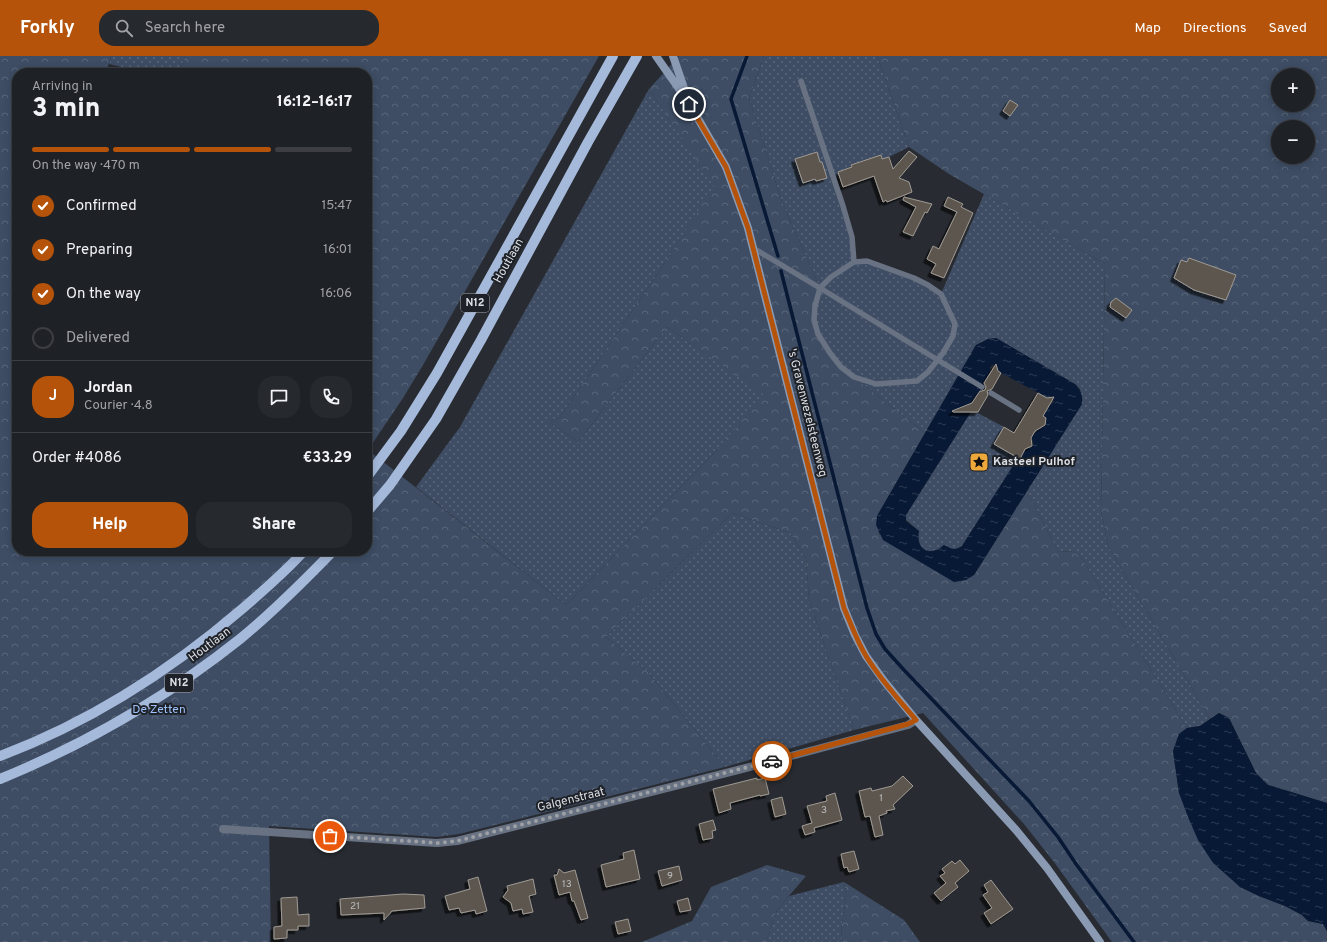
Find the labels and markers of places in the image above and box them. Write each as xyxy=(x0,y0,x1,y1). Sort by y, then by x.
pin xyxy=(672,87,706,121)
place icon: Kasteel Pulhof xyxy=(968,451,990,473)
place label: Kasteel Pulhof xyxy=(993,454,1075,470)
pin xyxy=(313,819,347,853)

